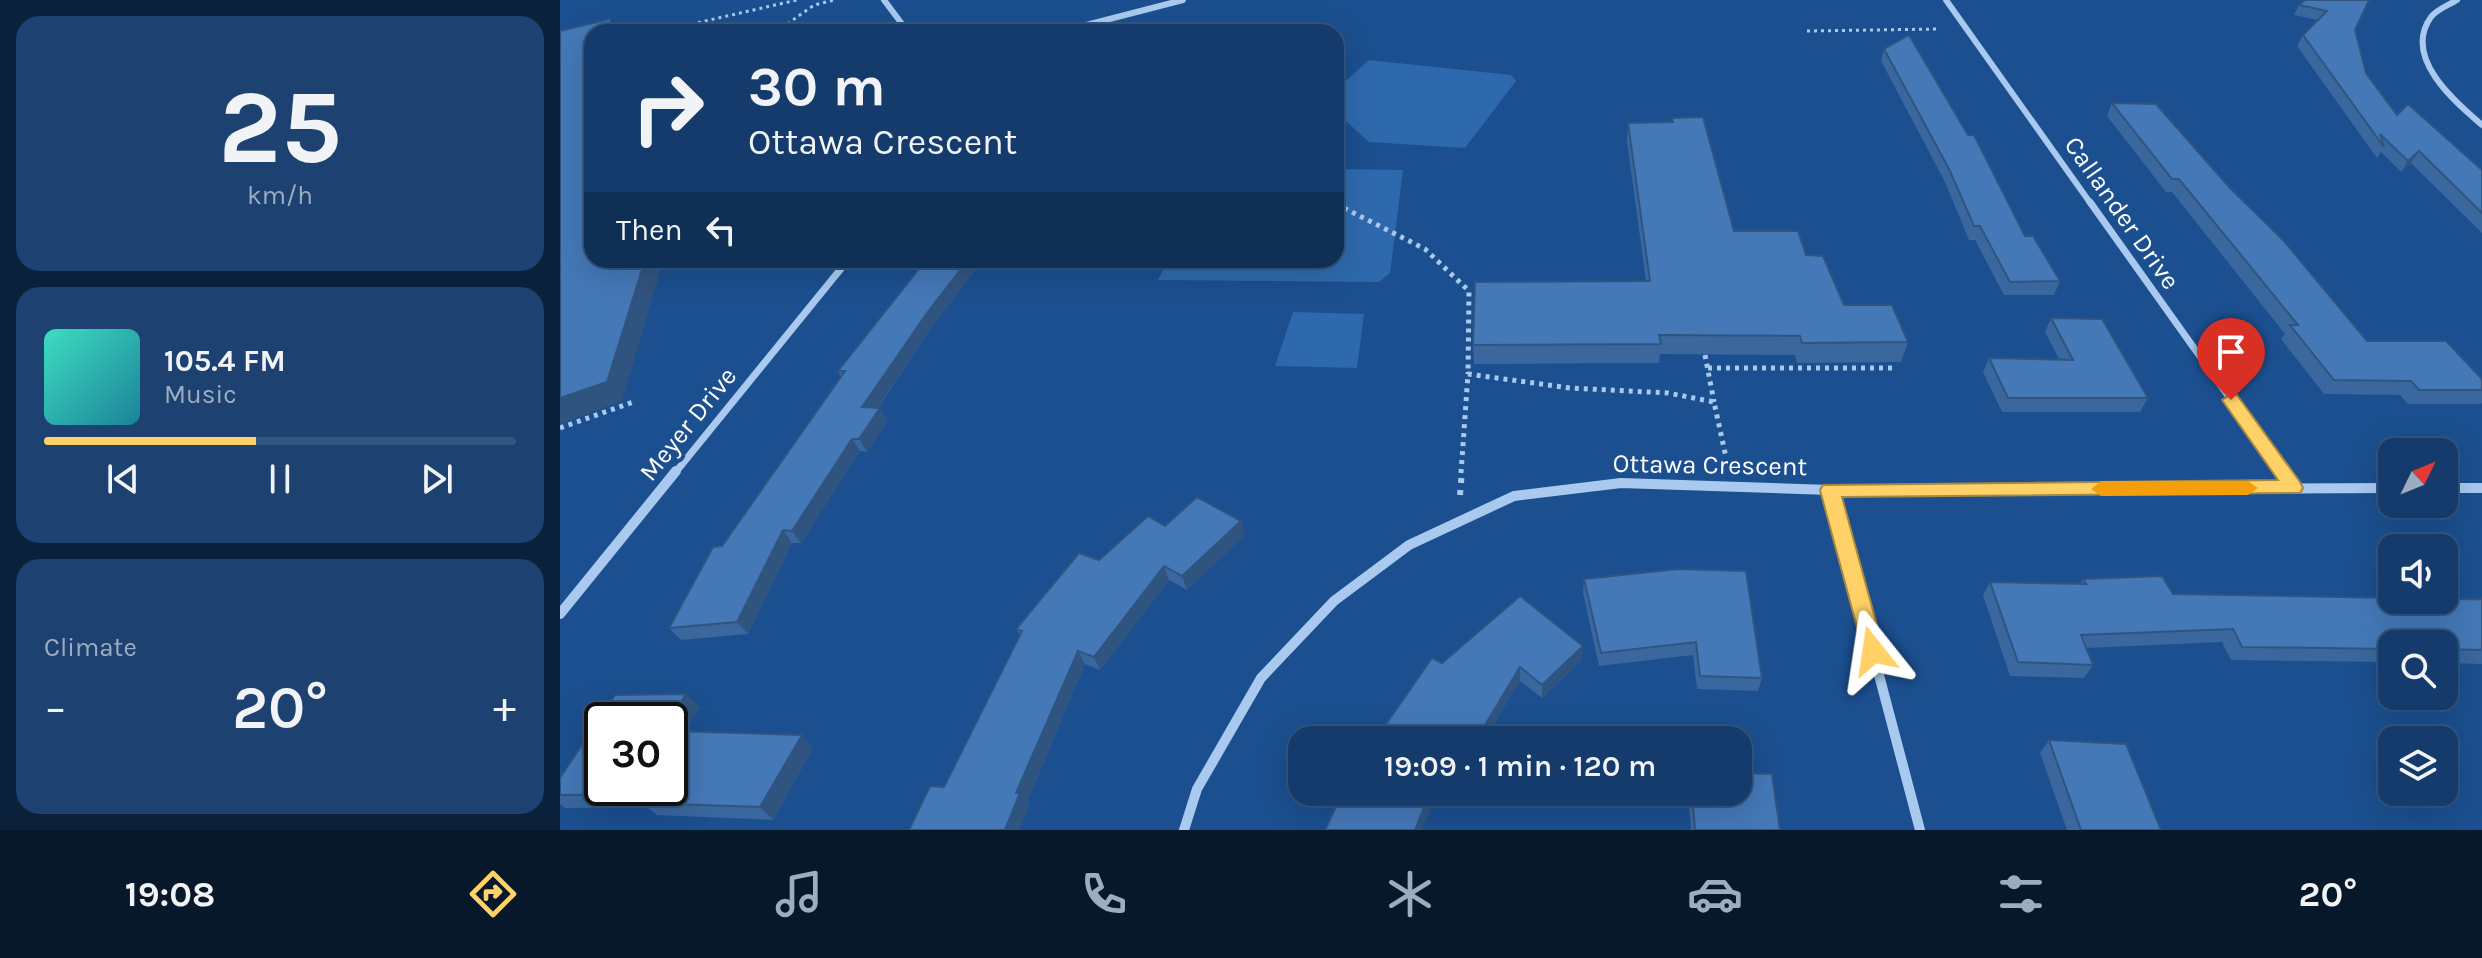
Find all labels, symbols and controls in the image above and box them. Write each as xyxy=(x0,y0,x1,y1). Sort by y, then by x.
text: 30 m xyxy=(748,54,886,119)
icon: right xyxy=(616,56,720,160)
text: 25 xyxy=(218,67,342,188)
text: Ottawa Crescent xyxy=(748,121,1017,163)
street label: Callander Drive xyxy=(2058,130,2186,296)
text: km/h xyxy=(247,180,313,211)
icon: left xyxy=(699,208,743,252)
text: Then xyxy=(616,212,683,248)
pin xyxy=(2197,318,2265,400)
icon: arrive xyxy=(2209,330,2253,374)
text: 105.4 FM xyxy=(164,343,286,379)
street label: Meyer Drive xyxy=(633,361,743,487)
text: Music xyxy=(164,379,237,410)
north arrow xyxy=(2378,438,2458,518)
map controls xyxy=(2378,438,2458,806)
street label: Ottawa Crescent xyxy=(1612,448,1808,482)
icon: previous xyxy=(101,457,145,501)
icon: pause xyxy=(258,457,302,501)
icon: next xyxy=(415,457,459,501)
button: sound xyxy=(2378,534,2458,614)
position arrow xyxy=(1831,609,1915,693)
button: search xyxy=(2378,630,2458,710)
text: Climate xyxy=(44,632,137,663)
text: 20° xyxy=(232,673,328,743)
text: − xyxy=(44,682,67,733)
text: + xyxy=(493,682,516,733)
speed limit sign: 30 xyxy=(584,702,688,806)
button: layers xyxy=(2378,726,2458,806)
text: 19:09 · 1 min · 120 m xyxy=(1384,748,1656,784)
icon: directions xyxy=(465,866,521,922)
icon: music xyxy=(771,866,827,922)
icon: phone xyxy=(1076,866,1132,922)
icon: climate xyxy=(1382,866,1438,922)
icon: car xyxy=(1687,866,1743,922)
icon: filters xyxy=(1993,866,2049,922)
text: 19:08 xyxy=(125,873,215,915)
text: 20° xyxy=(2299,873,2357,915)

